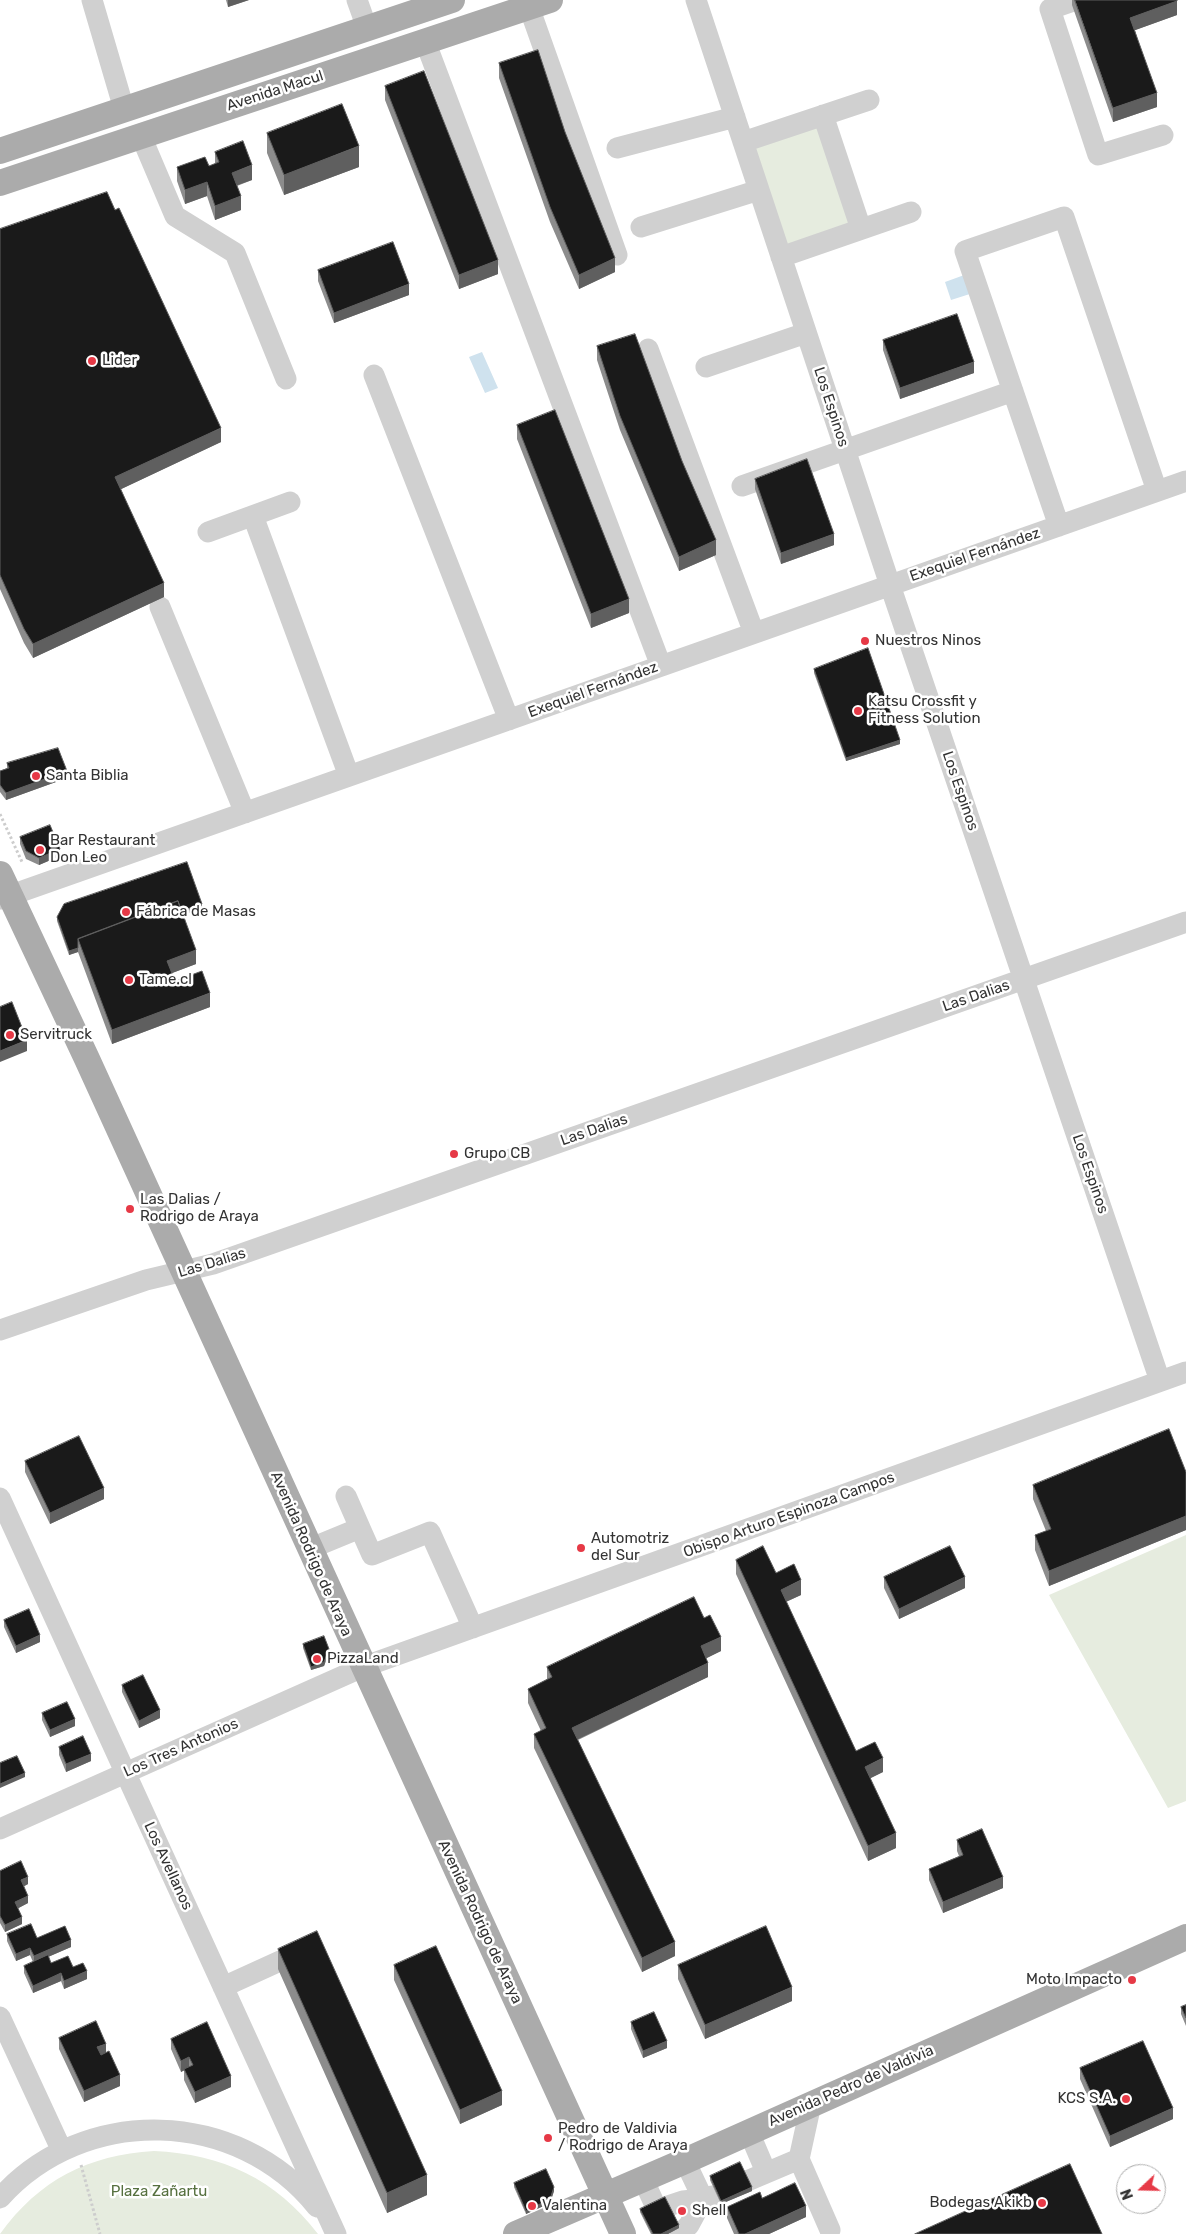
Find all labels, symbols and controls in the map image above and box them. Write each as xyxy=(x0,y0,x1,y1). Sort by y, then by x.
street label: Avenida Macul xyxy=(224,67,326,115)
place label: Lider xyxy=(102,352,137,370)
marker: Lider xyxy=(86,355,98,367)
street label: Los Espinos xyxy=(810,365,852,449)
street label: Exequiel Fernández xyxy=(907,524,1043,586)
place label: Nuestros Ninos xyxy=(875,632,981,650)
marker: Nuestros Ninos xyxy=(859,635,871,647)
street label: Exequiel Fernández xyxy=(526,658,660,722)
place label: Katsu Crossfit y Fitness Solution xyxy=(868,693,981,728)
marker: Katsu Crossfit y Fitness Solution xyxy=(852,705,864,717)
street label: Los Espinos xyxy=(938,749,982,833)
place label: Santa Biblia xyxy=(46,767,129,785)
marker: Santa Biblia xyxy=(30,770,42,782)
place label: Bar Restaurant Don Leo xyxy=(50,832,155,867)
marker: Bar Restaurant Don Leo xyxy=(34,844,46,856)
place label: Fábrica de Masas xyxy=(136,903,256,921)
marker: Fábrica de Masas xyxy=(120,906,132,918)
place label: Tame.cl xyxy=(139,971,192,989)
marker: Tame.cl xyxy=(123,974,135,986)
street label: Las Dalias xyxy=(940,976,1012,1016)
place label: Servitruck xyxy=(20,1026,92,1044)
marker: Servitruck xyxy=(4,1029,16,1041)
street label: Las Dalias xyxy=(558,1110,630,1150)
street label: Los Espinos xyxy=(1068,1132,1112,1216)
place label: Grupo CB xyxy=(464,1145,530,1163)
marker: Grupo CB xyxy=(448,1148,460,1160)
place label: Las Dalias / Rodrigo de Araya xyxy=(140,1191,259,1226)
marker: Las Dalias / Rodrigo de Araya xyxy=(124,1203,136,1215)
street label: Las Dalias xyxy=(176,1244,248,1282)
street label: Obispo Arturo Espinoza Campos xyxy=(681,1468,897,1562)
street label: Avenida Rodrigo de Araya xyxy=(266,1469,356,1639)
place label: Automotriz del Sur xyxy=(591,1530,669,1565)
marker: Automotriz del Sur xyxy=(575,1542,587,1554)
place label: PizzaLand xyxy=(327,1650,399,1668)
marker: PizzaLand xyxy=(311,1653,323,1665)
street label: Los Tres Antonios xyxy=(121,1715,241,1781)
street label: Los Avellanos xyxy=(140,1819,196,1913)
street label: Avenida Rodrigo de Araya xyxy=(434,1837,526,2007)
place label: Moto Impacto xyxy=(1026,1971,1122,1989)
marker: Moto Impacto xyxy=(1126,1974,1138,1986)
street label: Avenida Pedro de Valdivia xyxy=(766,2041,936,2131)
place label: KCS S.A. xyxy=(1058,2090,1116,2108)
marker: KCS S.A. xyxy=(1120,2093,1132,2105)
place label: Pedro de Valdivia / Rodrigo de Araya xyxy=(558,2120,688,2155)
marker: Pedro de Valdivia / Rodrigo de Araya xyxy=(542,2132,554,2144)
north arrow xyxy=(1116,2164,1166,2214)
park label: Plaza Zañartu xyxy=(111,2183,207,2201)
text: N xyxy=(1118,2186,1137,2202)
place label: Bodegas Akikb xyxy=(929,2194,1032,2212)
place label: Valentina xyxy=(542,2197,607,2215)
marker: Bodegas Akikb xyxy=(1036,2197,1048,2209)
marker: Valentina xyxy=(526,2200,538,2212)
place label: Shell xyxy=(692,2202,726,2220)
marker: Shell xyxy=(676,2205,688,2217)

